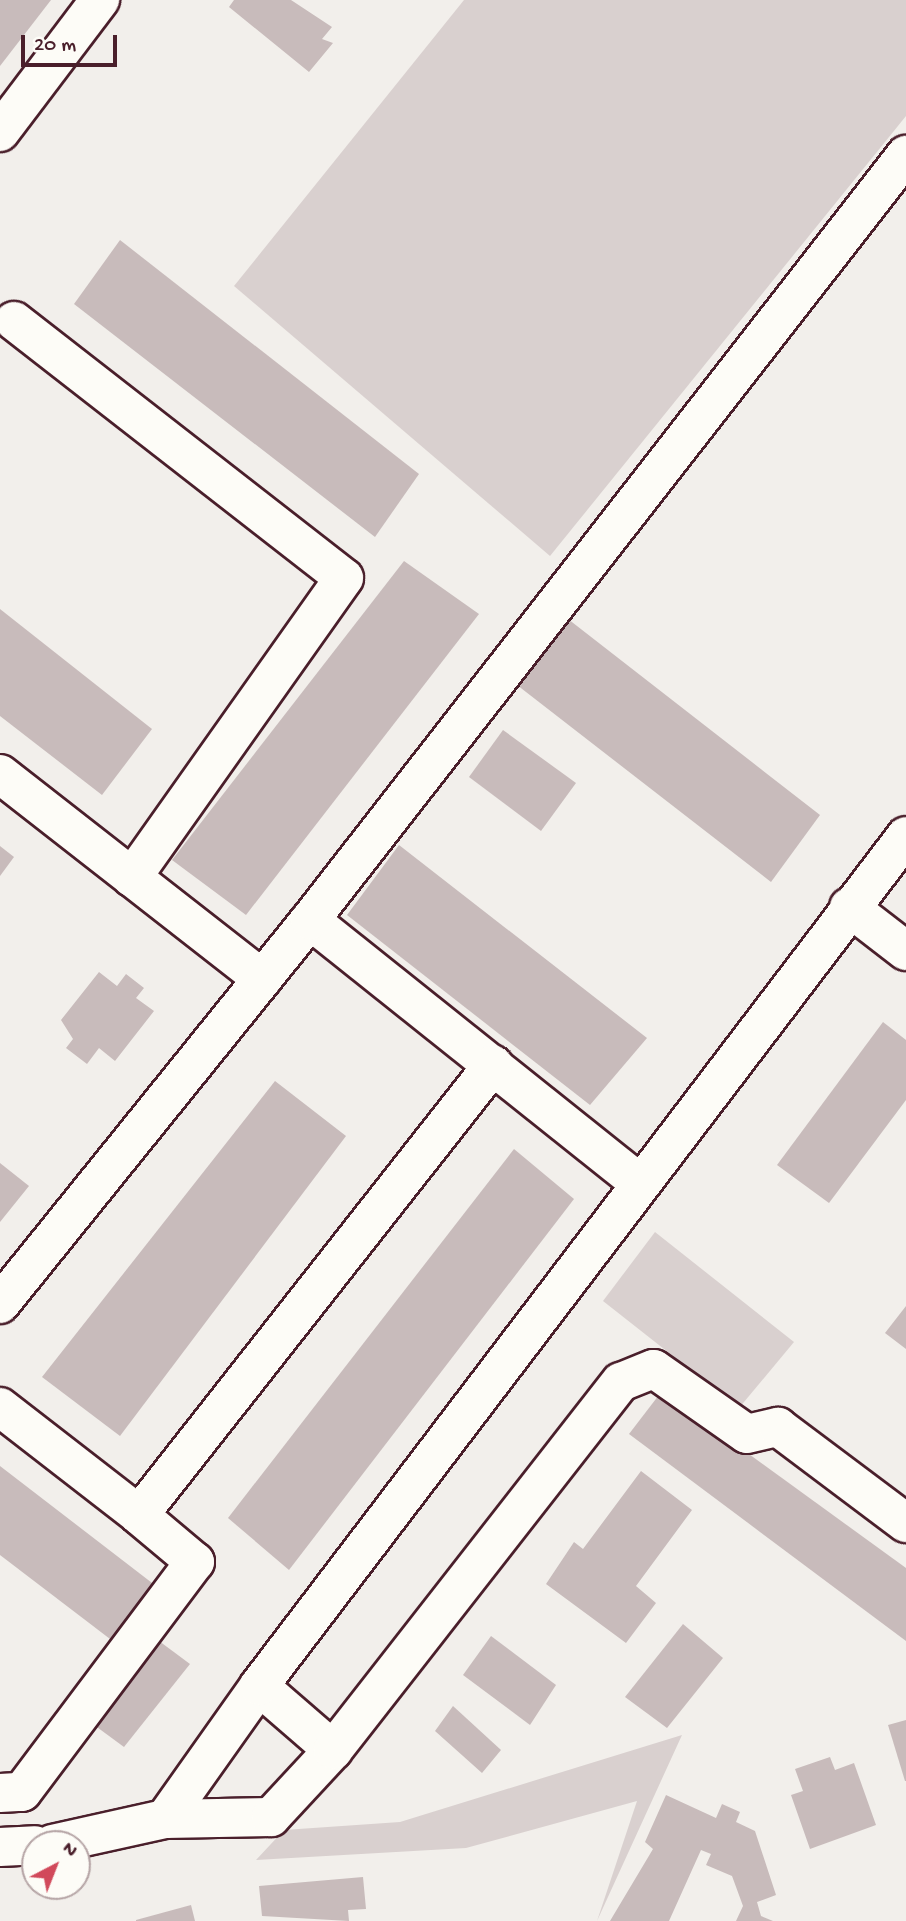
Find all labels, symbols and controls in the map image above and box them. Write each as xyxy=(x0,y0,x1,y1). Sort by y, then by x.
scale bar xyxy=(24,21,121,65)
text: 20 m xyxy=(34,34,76,59)
north arrow xyxy=(21,1830,91,1900)
text: N xyxy=(57,1838,81,1863)

